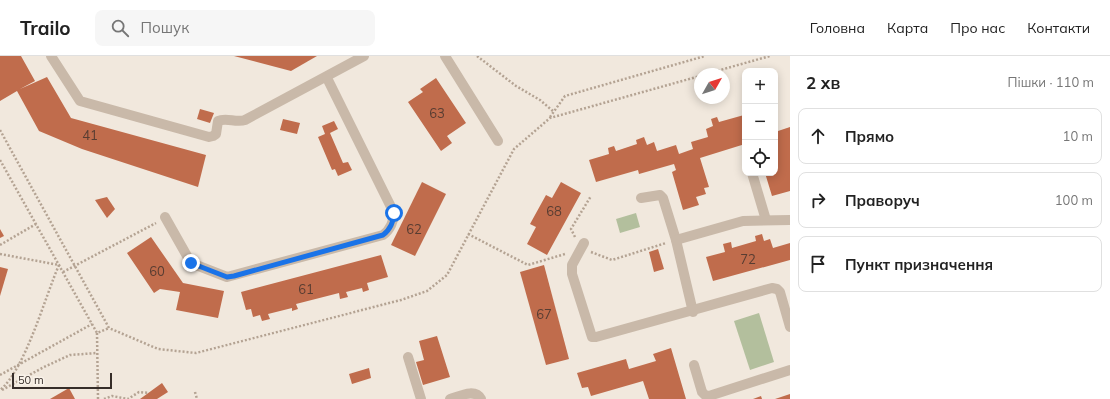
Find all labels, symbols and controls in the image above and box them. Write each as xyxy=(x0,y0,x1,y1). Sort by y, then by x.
search box xyxy=(95,10,375,46)
text: Trailo xyxy=(20,16,71,40)
icon: search xyxy=(109,17,131,39)
text: Пошук xyxy=(141,18,189,37)
text: Головна xyxy=(810,19,865,37)
text: Карта xyxy=(887,19,928,37)
text: Про нас xyxy=(950,19,1005,37)
text: Контакти xyxy=(1027,19,1090,37)
north arrow xyxy=(694,68,730,104)
map controls xyxy=(742,68,778,176)
button: + xyxy=(742,68,778,104)
text: 2 хв xyxy=(806,72,840,93)
text: Пішки · 110 m xyxy=(1007,74,1094,90)
button: − xyxy=(742,104,778,140)
house number: 63 xyxy=(429,105,445,121)
icon: ahead xyxy=(807,125,829,147)
house number: 41 xyxy=(82,127,98,143)
text: Прямо xyxy=(845,127,894,146)
text: 10 m xyxy=(1063,128,1093,144)
button: locate xyxy=(742,140,778,176)
icon: right xyxy=(807,189,829,211)
text: Праворуч xyxy=(845,191,920,210)
text: 100 m xyxy=(1055,192,1093,208)
house number: 68 xyxy=(546,203,562,219)
route start xyxy=(385,204,403,222)
house number: 62 xyxy=(406,221,422,237)
house number: 72 xyxy=(740,251,756,267)
icon: arrive xyxy=(807,253,829,275)
route end xyxy=(182,254,200,272)
text: Пункт призначення xyxy=(845,255,993,274)
house number: 60 xyxy=(149,263,165,279)
house number: 61 xyxy=(298,281,314,297)
house number: 67 xyxy=(536,306,552,322)
scale bar xyxy=(12,371,112,390)
text: 50 m xyxy=(18,373,44,387)

